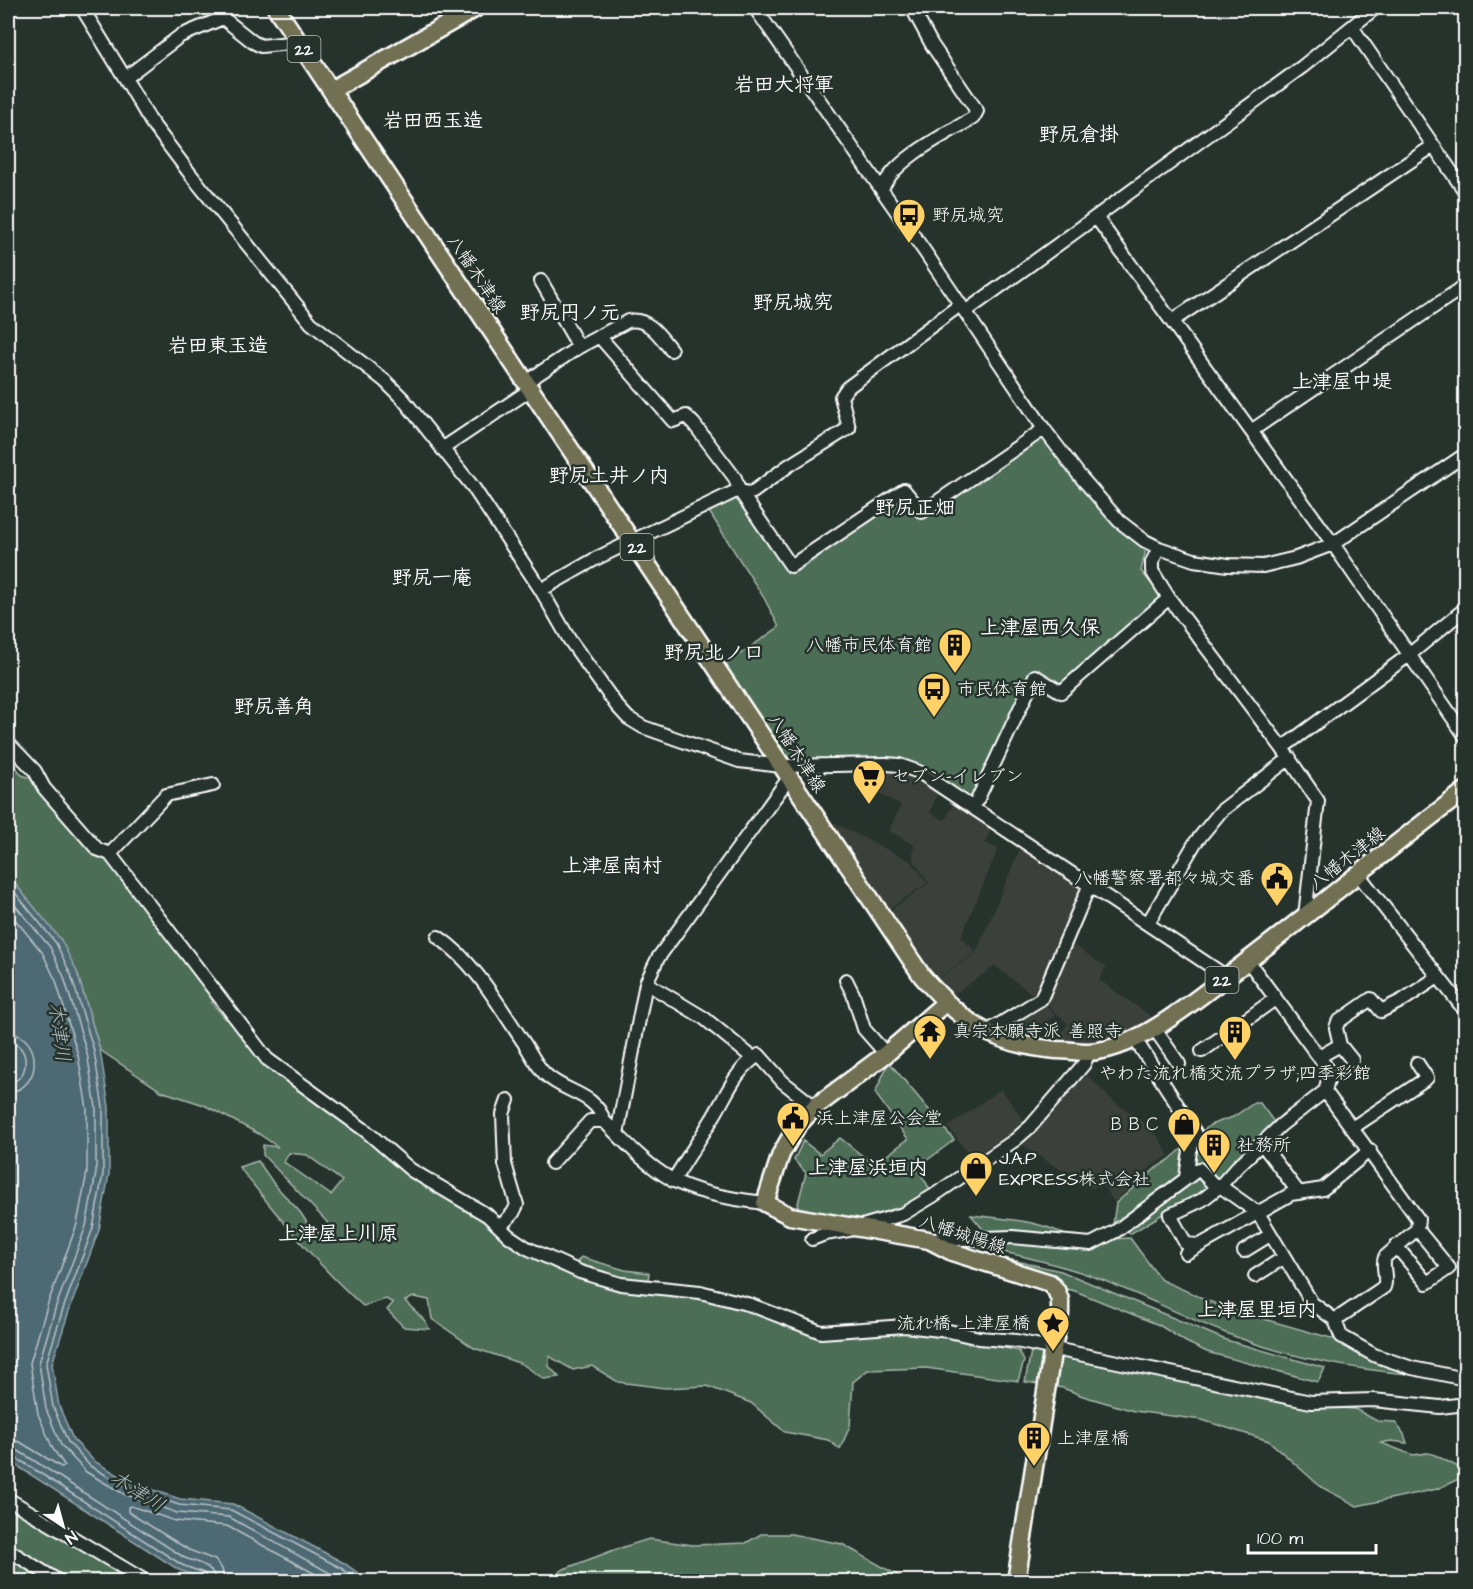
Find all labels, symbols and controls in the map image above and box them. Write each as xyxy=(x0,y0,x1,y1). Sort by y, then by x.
road number: 22 xyxy=(288,36,320,62)
district label: 岩田大将軍 xyxy=(734,71,834,99)
district label: 岩田西玉造 xyxy=(383,107,483,135)
district label: 野尻倉掛 xyxy=(1039,121,1119,149)
bus stop icon: 野尻城究 xyxy=(891,197,927,244)
place label: 野尻城究 xyxy=(932,203,1004,228)
street label: 八幡木津線 xyxy=(441,230,512,319)
district label: 野尻城究 xyxy=(753,289,833,317)
district label: 野尻円ノ元 xyxy=(520,299,620,327)
district label: 岩田東玉造 xyxy=(168,332,268,360)
district label: 上津屋中堤 xyxy=(1292,368,1392,396)
district label: 野尻土井ノ内 xyxy=(549,462,669,490)
district label: 野尻正畑 xyxy=(875,494,955,522)
road number: 22 xyxy=(620,534,654,560)
district label: 野尻一庵 xyxy=(392,564,472,592)
district label: 上津屋西久保 xyxy=(980,614,1100,642)
building icon: 八幡市民体育館 xyxy=(937,627,973,674)
place label: 八幡市民体育館 xyxy=(806,633,932,658)
district label: 野尻北ノ口 xyxy=(664,639,764,667)
bus stop icon: 市民体育館 xyxy=(916,671,952,718)
place label: 市民体育館 xyxy=(957,677,1047,702)
district label: 野尻善角 xyxy=(234,693,314,721)
street label: 八幡木津線 xyxy=(762,709,832,798)
supermarket icon: セブン-イレブン xyxy=(851,758,887,805)
place label: セブン-イレブン xyxy=(892,764,1024,789)
street label: 八幡木津線 xyxy=(1304,821,1390,896)
district label: 上津屋南村 xyxy=(562,852,662,880)
public building icon: 八幡警察署都々城交番 xyxy=(1259,860,1295,907)
place label: 八幡警察署都々城交番 xyxy=(1074,866,1254,891)
road number: 22 xyxy=(1206,967,1238,993)
water label: 木津川 xyxy=(41,1000,77,1064)
temple icon: 真宗本願寺派 善照寺 xyxy=(912,1013,948,1060)
building icon: やわた流れ橋交流プラザ;四季彩館 xyxy=(1217,1014,1253,1061)
place label: 真宗本願寺派 善照寺 xyxy=(953,1019,1122,1044)
place label: やわた流れ橋交流プラザ;四季彩館 xyxy=(1099,1061,1371,1086)
public building icon: 浜上津屋公会堂 xyxy=(775,1100,811,1147)
place label: 浜上津屋公会堂 xyxy=(816,1106,942,1131)
shop icon: ＢＢＣ xyxy=(1166,1106,1202,1153)
place label: ＢＢＣ xyxy=(1107,1112,1161,1137)
building icon: 社務所 xyxy=(1196,1127,1232,1174)
place label: 社務所 xyxy=(1237,1133,1291,1158)
place label: J.A.P EXPRESS株式会社 xyxy=(999,1146,1151,1192)
shop icon: J.A.P EXPRESS株式会社 xyxy=(958,1150,994,1197)
district label: 上津屋浜垣内 xyxy=(808,1154,928,1182)
street label: 八幡城陽線 xyxy=(916,1209,1010,1260)
district label: 上津屋上川原 xyxy=(278,1220,398,1248)
district label: 上津屋里垣内 xyxy=(1197,1296,1317,1324)
place icon: 流れ橋 上津屋橋 xyxy=(1035,1305,1071,1352)
place label: 流れ橋 上津屋橋 xyxy=(897,1311,1030,1336)
building icon: 上津屋橋 xyxy=(1016,1420,1052,1467)
place label: 上津屋橋 xyxy=(1057,1426,1129,1451)
water label: 木津川 xyxy=(105,1464,170,1520)
north arrow xyxy=(33,1496,93,1556)
scale bar xyxy=(1248,1517,1376,1555)
text: N xyxy=(61,1525,82,1549)
text: 100 m xyxy=(1257,1526,1303,1551)

